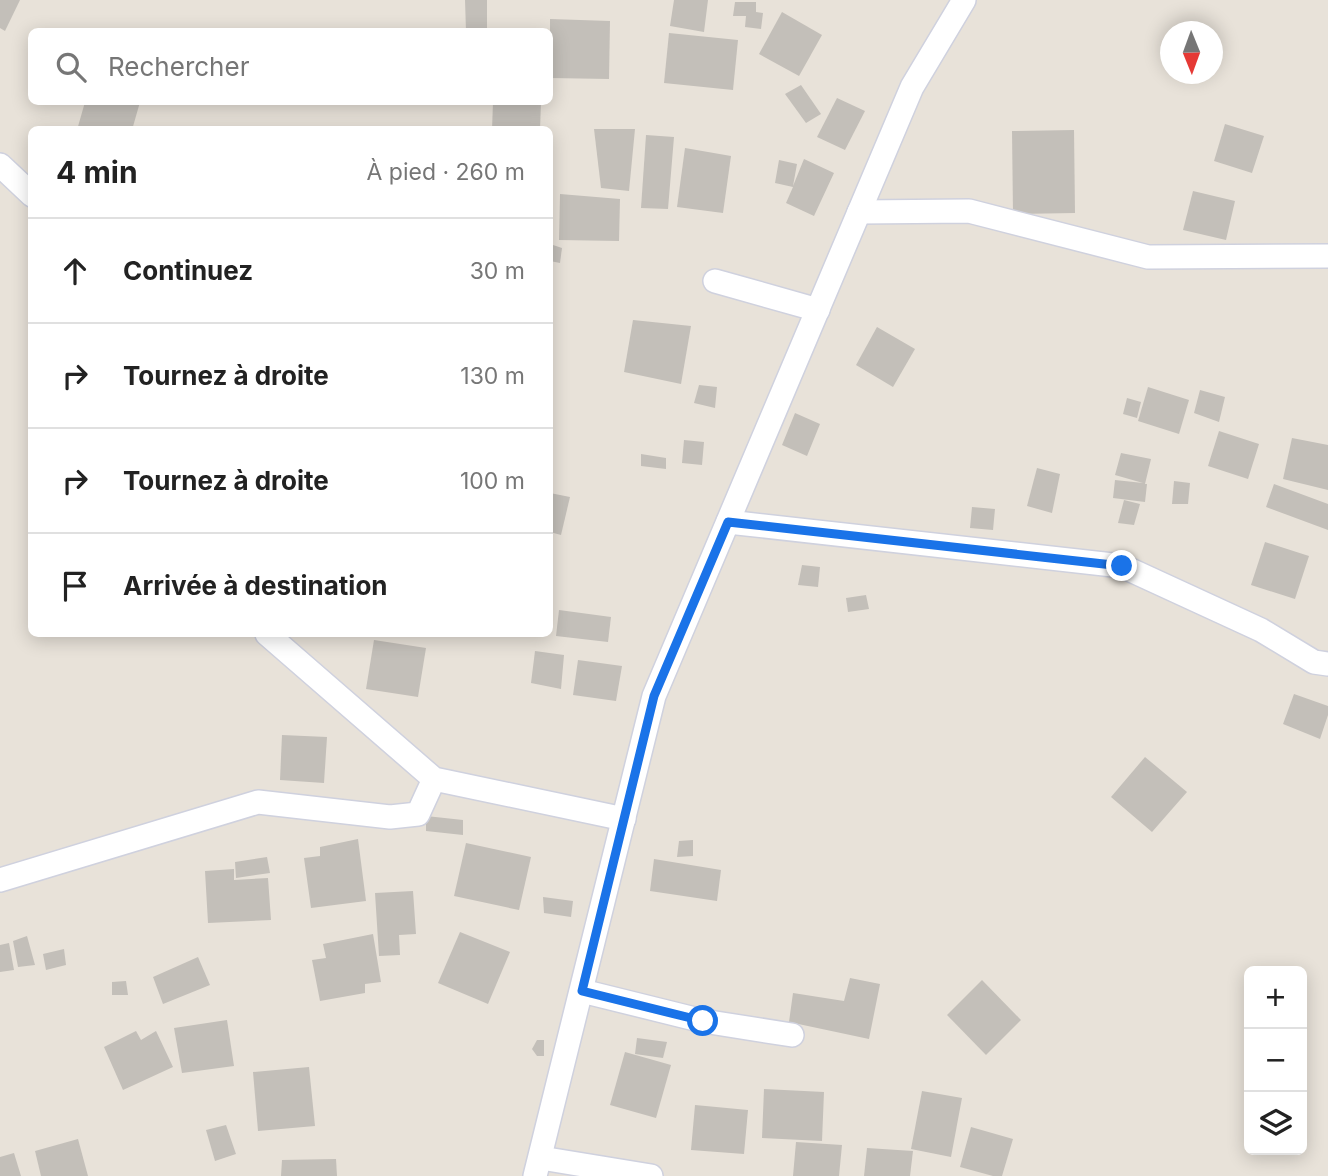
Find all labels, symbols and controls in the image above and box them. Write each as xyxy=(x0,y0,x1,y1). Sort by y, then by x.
north arrow xyxy=(1160,21,1223,84)
search box xyxy=(28,28,553,105)
icon: search xyxy=(52,48,90,86)
text: Rechercher xyxy=(108,51,249,82)
text: 4 min xyxy=(56,154,138,190)
text: À pied · 260 m xyxy=(367,158,525,186)
icon: ahead xyxy=(56,252,94,290)
text: Continuez xyxy=(123,255,253,286)
text: 30 m xyxy=(470,257,525,285)
icon: right xyxy=(56,357,94,395)
text: Tournez à droite xyxy=(123,360,329,391)
text: 130 m xyxy=(460,362,525,390)
icon: right xyxy=(56,462,94,500)
text: Tournez à droite xyxy=(123,465,329,496)
text: 100 m xyxy=(460,467,525,495)
route end xyxy=(1106,550,1137,581)
icon: arrive xyxy=(56,567,94,605)
text: Arrivée à destination xyxy=(123,570,388,601)
map controls xyxy=(1244,966,1307,1155)
button: + xyxy=(1244,966,1307,1029)
route start xyxy=(687,1005,718,1036)
button: − xyxy=(1244,1029,1307,1092)
button: layers xyxy=(1244,1092,1307,1155)

